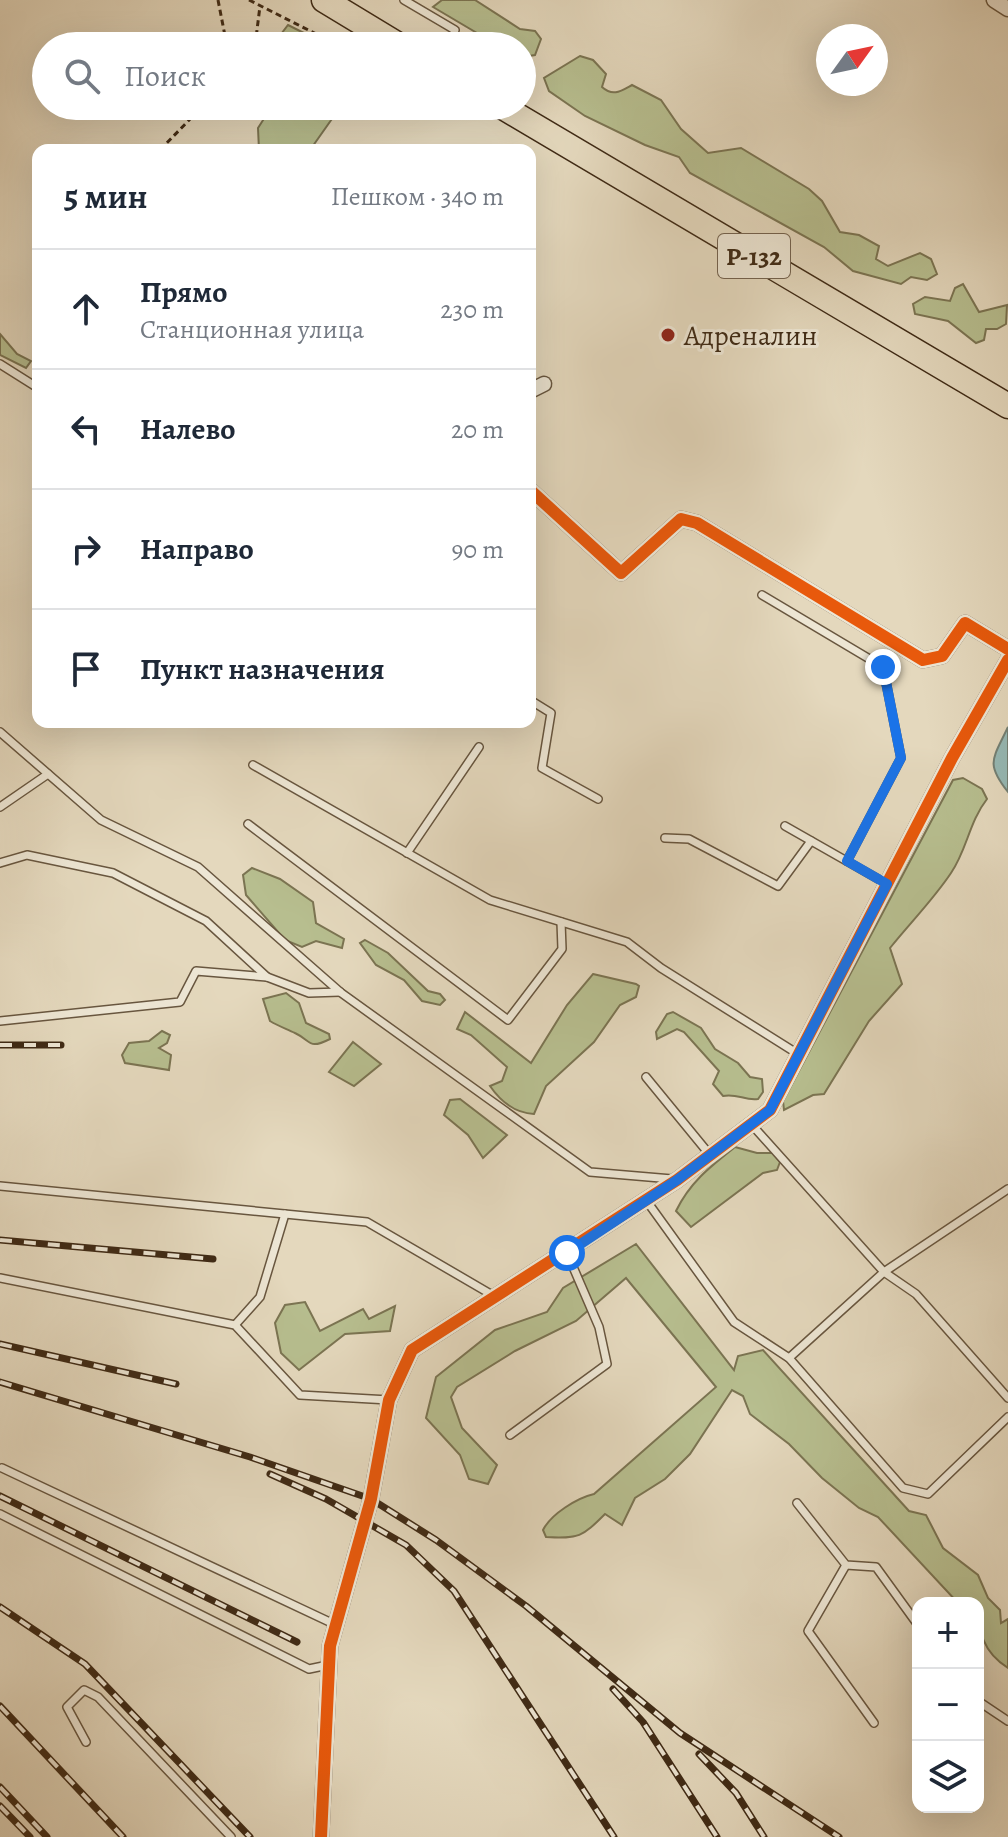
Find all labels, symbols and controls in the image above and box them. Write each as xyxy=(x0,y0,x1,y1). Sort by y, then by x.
north arrow xyxy=(816,24,888,96)
search box xyxy=(32,32,536,120)
icon: search xyxy=(60,54,104,98)
text: Поиск xyxy=(124,56,206,96)
text: 5 мин xyxy=(64,173,148,220)
text: Пешком · 340 m xyxy=(331,179,504,214)
road number: Р-132 xyxy=(718,234,790,278)
text: Прямо xyxy=(140,272,227,312)
icon: ahead xyxy=(64,287,108,331)
text: 230 m xyxy=(440,292,504,327)
text: Станционная улица xyxy=(140,312,364,347)
place label: Адреналин xyxy=(683,317,817,355)
marker: Адреналин xyxy=(659,326,677,344)
icon: left xyxy=(64,407,108,451)
text: Налево xyxy=(140,409,235,449)
text: 20 m xyxy=(451,412,504,447)
icon: right xyxy=(64,527,108,571)
text: Направо xyxy=(140,529,254,569)
text: 90 m xyxy=(452,532,504,567)
icon: arrive xyxy=(64,647,108,691)
text: Пункт назначения xyxy=(140,649,385,689)
route end xyxy=(865,649,901,685)
route start xyxy=(549,1235,585,1271)
map controls xyxy=(912,1597,984,1813)
button: + xyxy=(912,1597,984,1669)
button: − xyxy=(912,1669,984,1741)
button: layers xyxy=(912,1741,984,1813)

